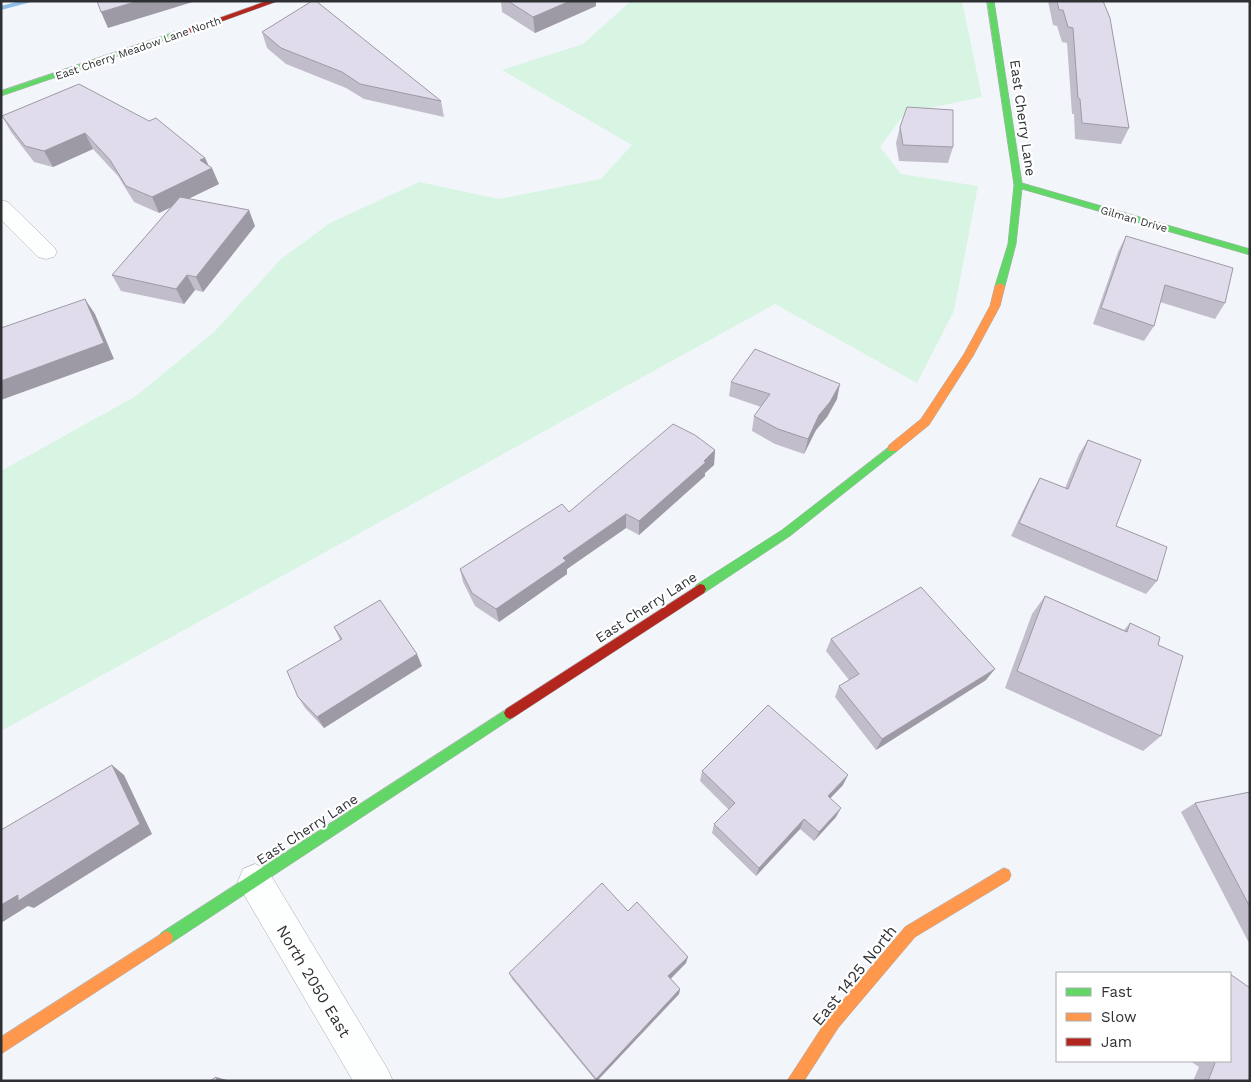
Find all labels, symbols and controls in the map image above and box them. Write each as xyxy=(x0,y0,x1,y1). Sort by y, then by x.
street label: East Cherry Meadow Lane North xyxy=(54,14,223,83)
street label: East Cherry Lane xyxy=(1007,59,1039,177)
street label: Gilman Drive xyxy=(1099,204,1169,235)
street label: East Cherry Lane xyxy=(592,568,700,646)
street label: East Cherry Lane xyxy=(253,790,361,868)
street label: East 1425 North xyxy=(808,921,901,1029)
street label: North 2050 East xyxy=(273,922,355,1041)
legend xyxy=(1056,972,1231,1062)
text: Fast xyxy=(1101,983,1133,1001)
text: Slow xyxy=(1101,1008,1137,1026)
text: Jam xyxy=(1101,1033,1132,1051)

